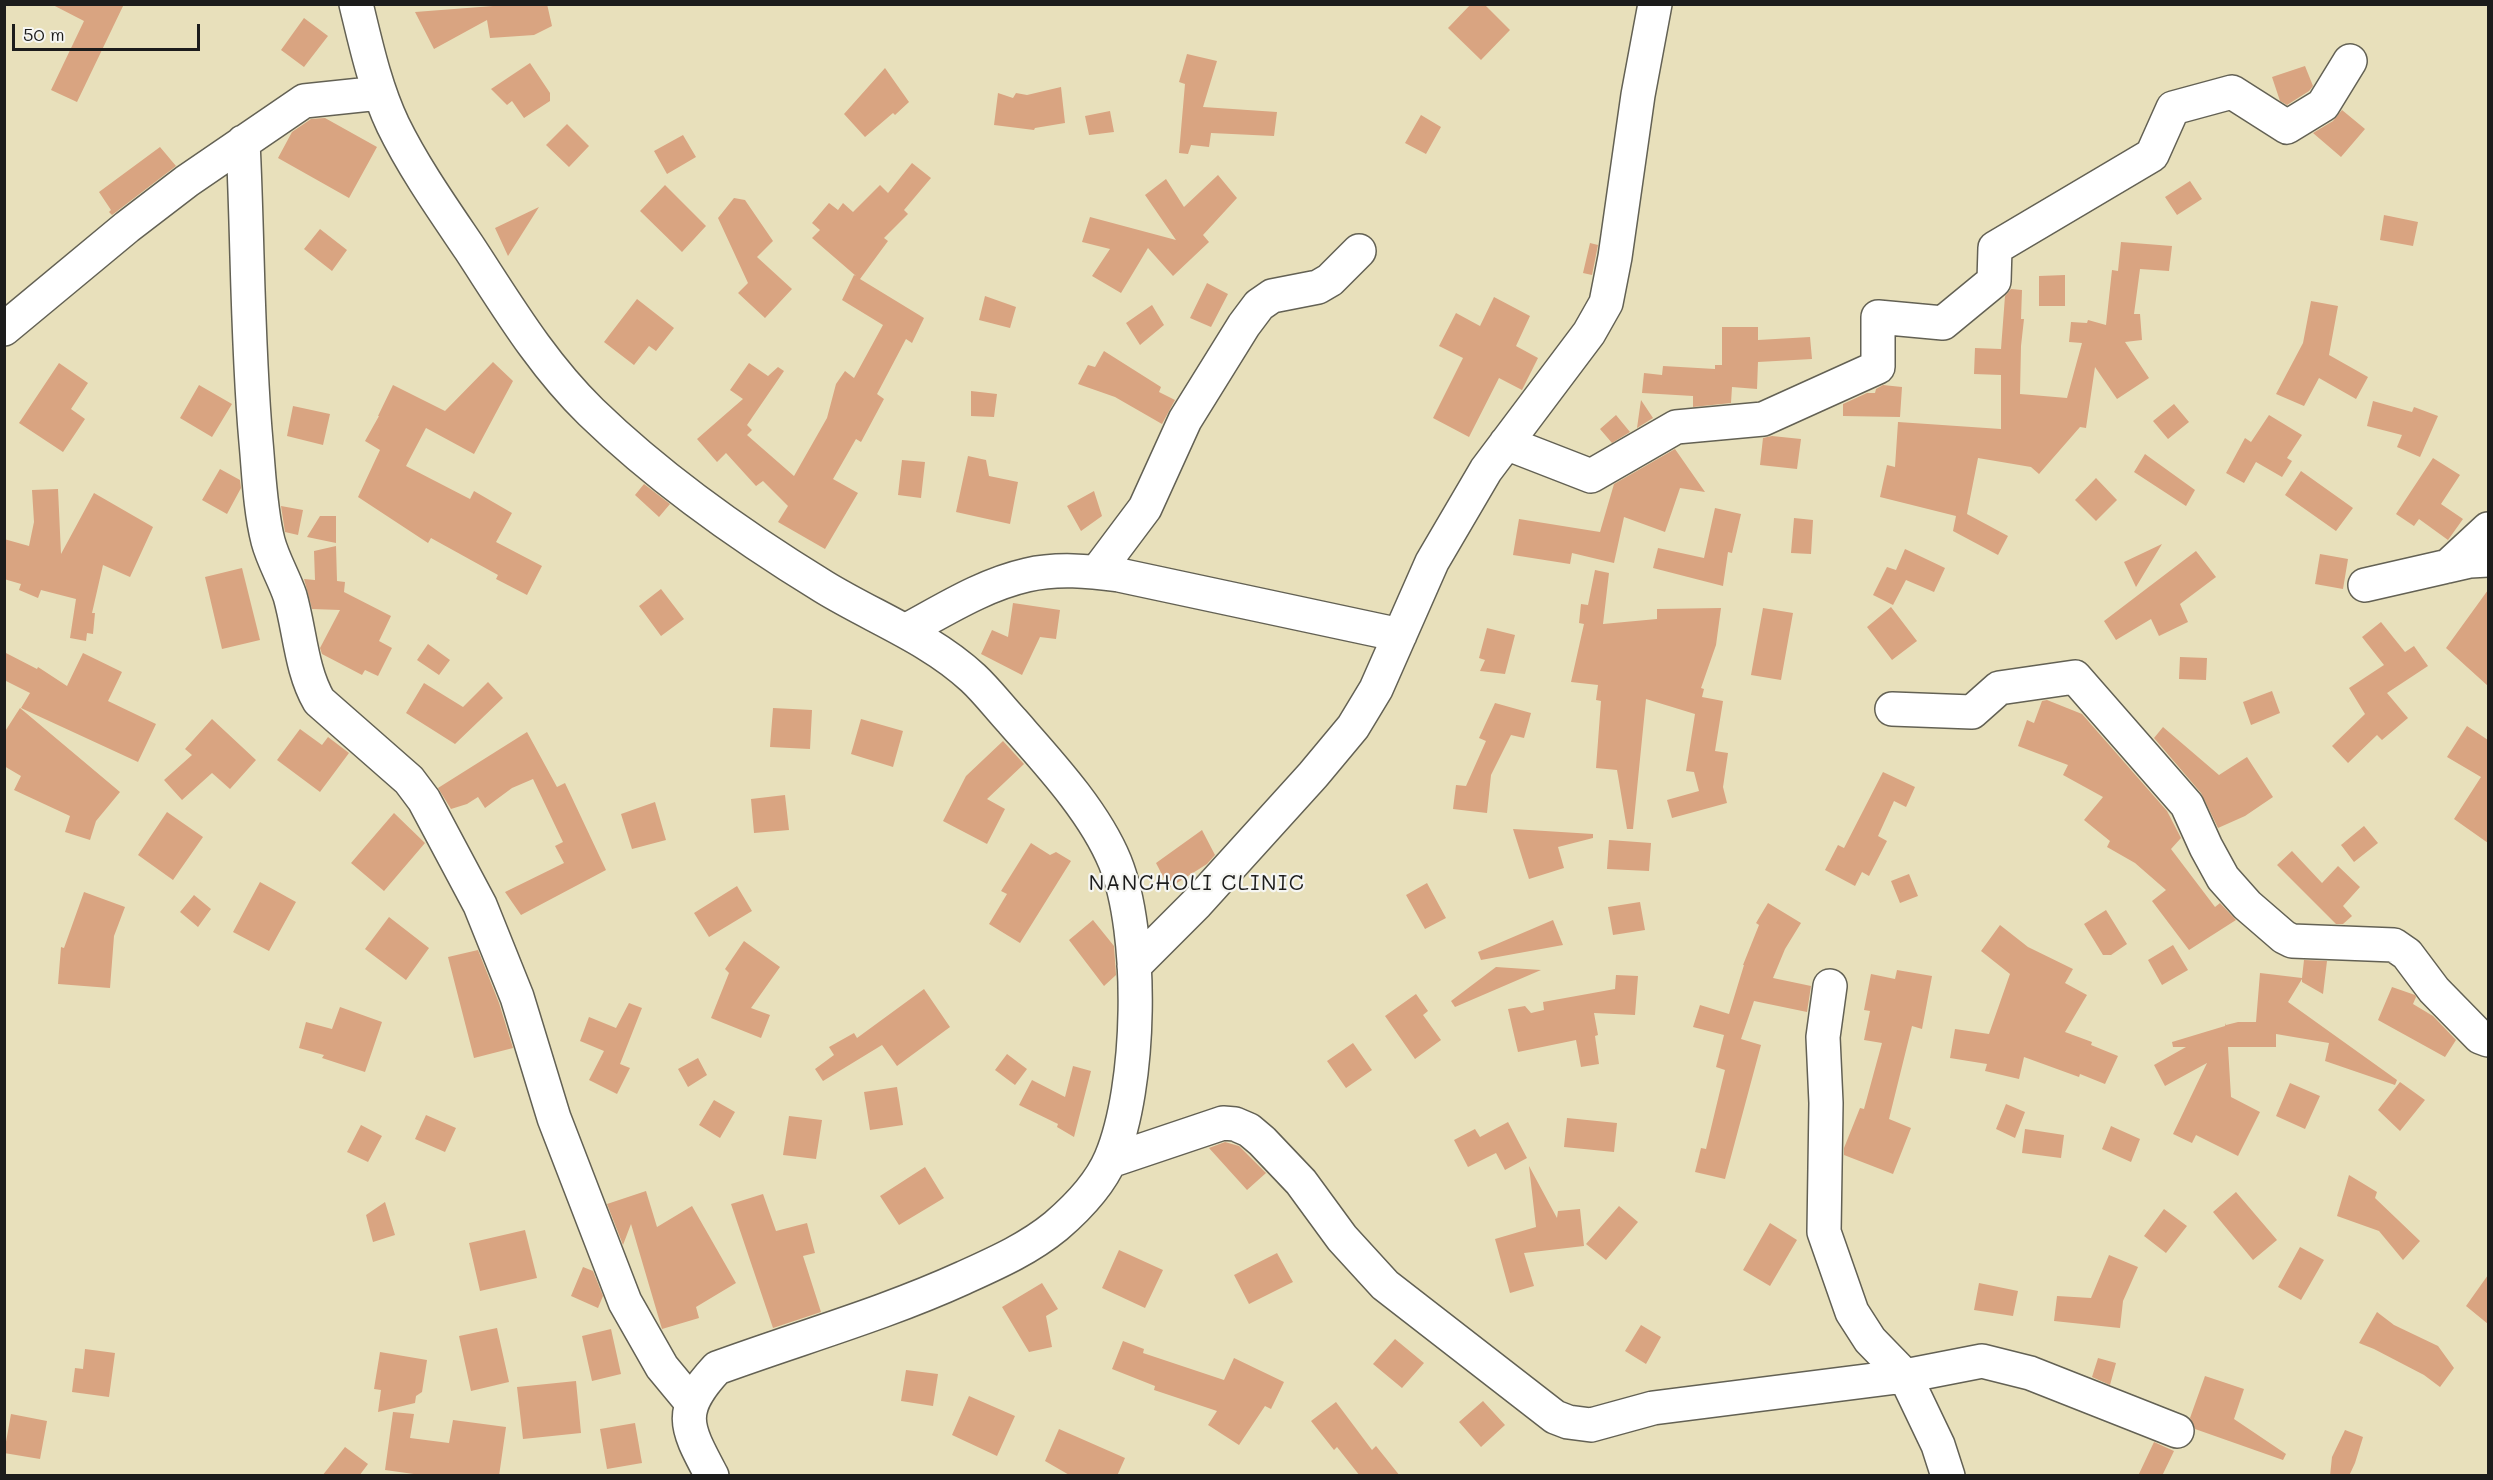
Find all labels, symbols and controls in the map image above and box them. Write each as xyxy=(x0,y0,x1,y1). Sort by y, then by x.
scale bar xyxy=(15,12,202,50)
text: 50 m xyxy=(23,22,65,46)
district label: NANCHOLI CLINIC xyxy=(1089,871,1305,897)

